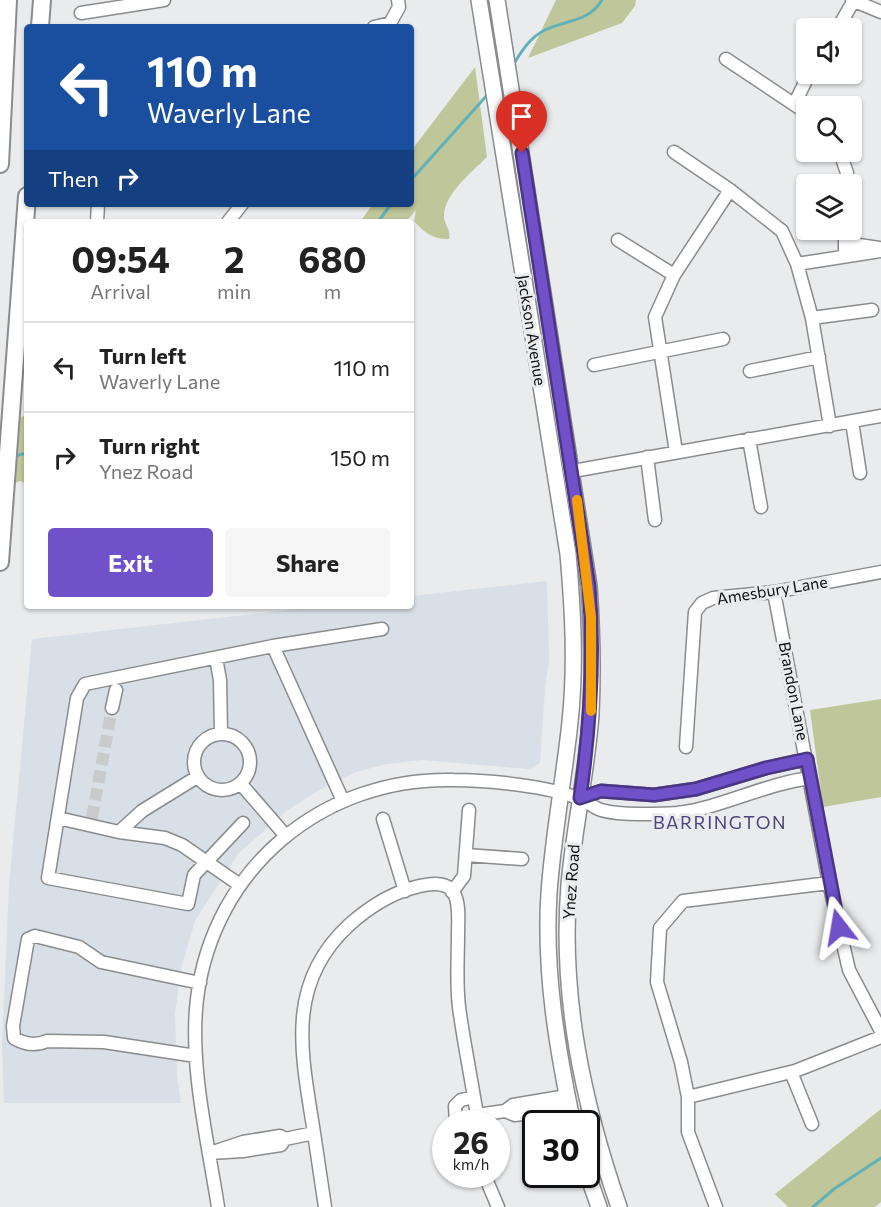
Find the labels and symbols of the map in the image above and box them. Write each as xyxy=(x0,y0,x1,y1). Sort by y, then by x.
pin xyxy=(496,91,547,153)
street label: Jackson Avenue xyxy=(514,273,551,387)
street label: Amesbury Lane xyxy=(715,571,829,608)
street label: Brandon Lane xyxy=(776,640,813,742)
district label: BARRINGTON xyxy=(653,811,787,833)
street label: Ynez Road xyxy=(558,844,583,920)
position arrow xyxy=(807,895,871,959)
speed limit sign: 30 xyxy=(522,1110,600,1188)

